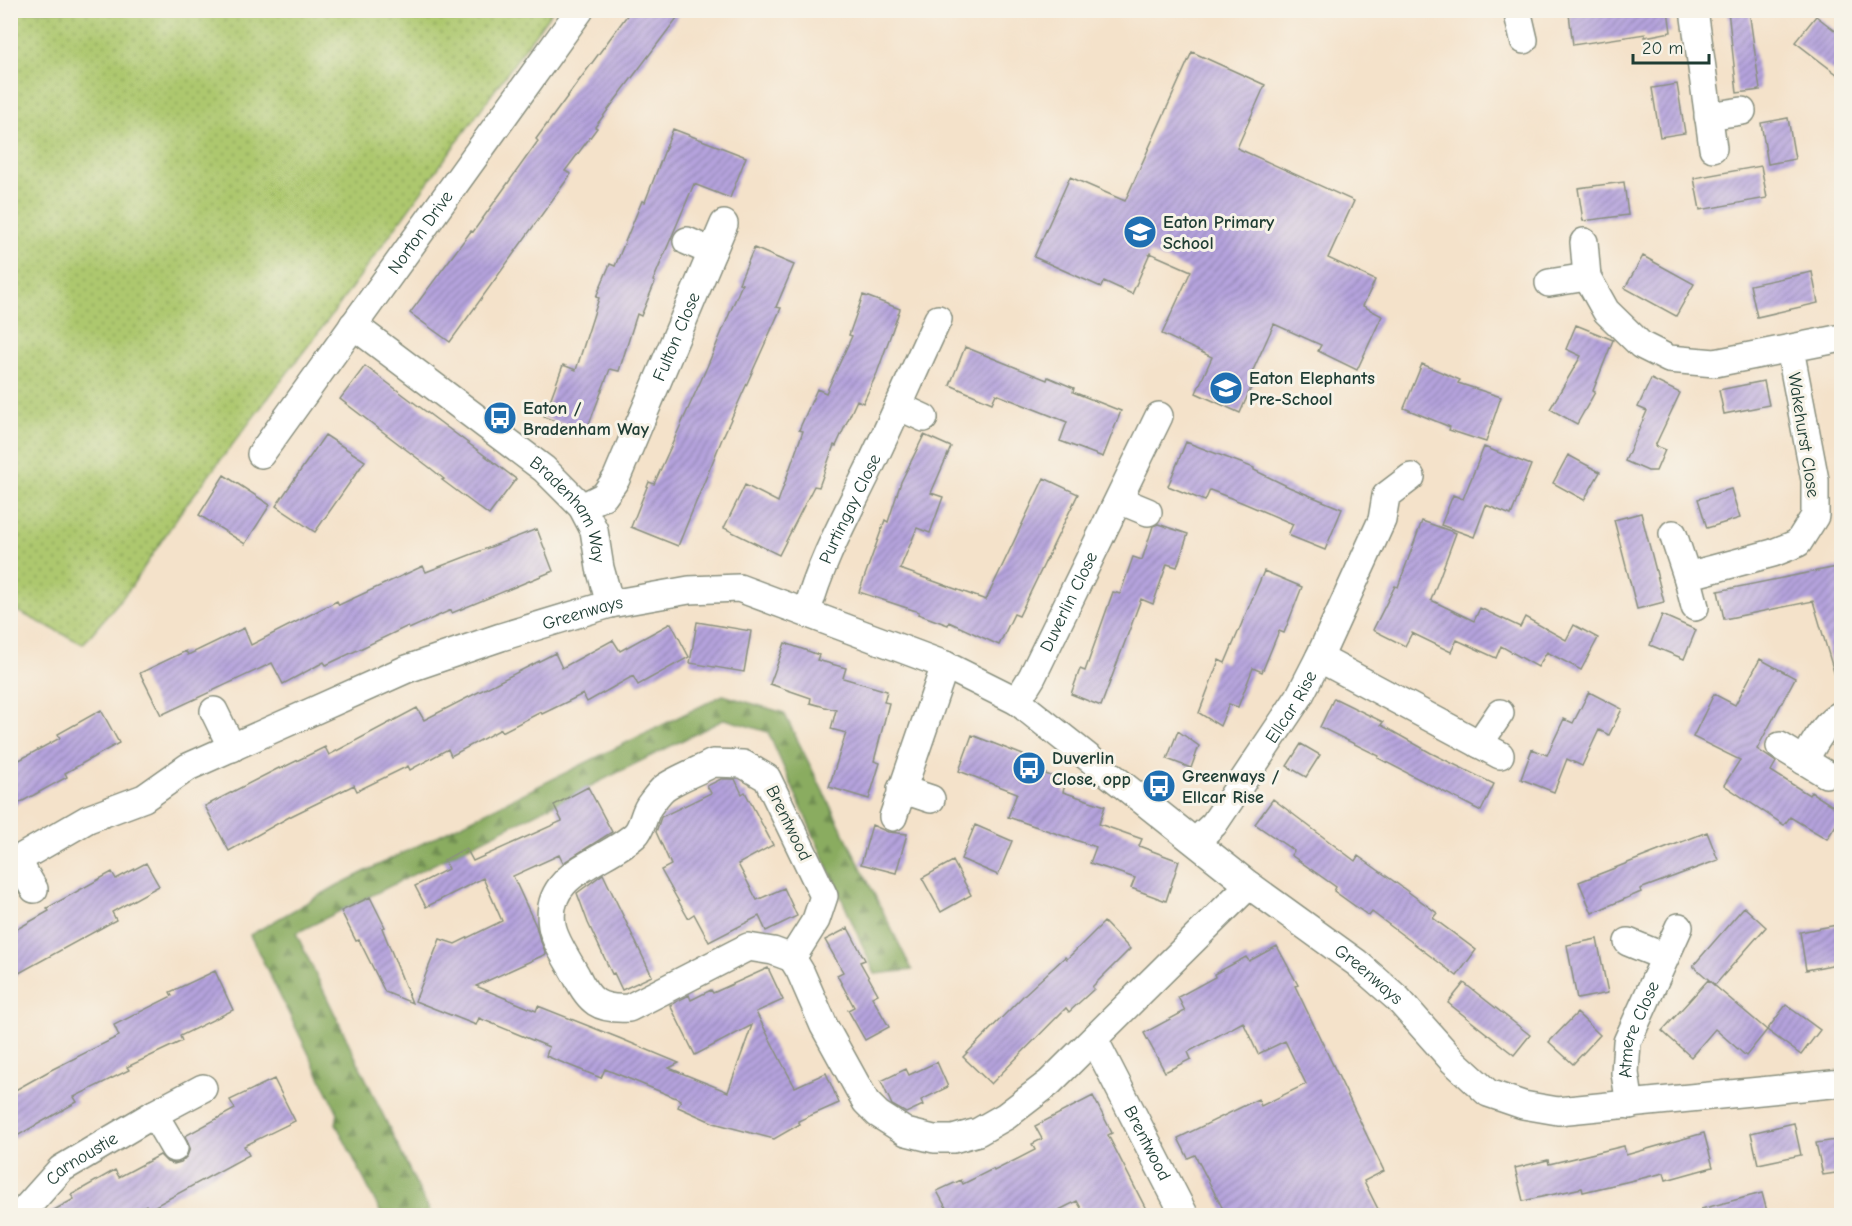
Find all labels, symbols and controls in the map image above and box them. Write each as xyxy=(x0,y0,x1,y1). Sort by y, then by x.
scale bar xyxy=(1633,27,1710,65)
text: 20 m xyxy=(1642,38,1683,59)
street label: Norton Drive xyxy=(384,187,458,278)
place label: Eaton Primary School xyxy=(1163,212,1275,254)
school or university icon: Eaton Primary School xyxy=(1122,214,1158,250)
street label: Fulton Close xyxy=(649,289,705,384)
place label: Eaton Elephants Pre-School xyxy=(1249,368,1375,410)
school or university icon: Eaton Elephants Pre-School xyxy=(1208,370,1244,406)
street label: Wakehurst Close xyxy=(1783,371,1824,499)
place label: Eaton / Bradenham Way xyxy=(523,398,650,440)
bus stop icon: Eaton / Bradenham Way xyxy=(482,400,518,436)
street label: Purtingay Close xyxy=(815,451,886,567)
street label: Bradenham Way xyxy=(525,452,609,565)
street label: Duverlin Close xyxy=(1036,548,1102,655)
street label: Greenways xyxy=(540,592,624,635)
street label: Ellcar Rise xyxy=(1261,667,1322,747)
place label: Duverlin Close, opp xyxy=(1052,748,1131,790)
bus stop icon: Duverlin Close, opp xyxy=(1011,750,1047,786)
place label: Greenways / Ellcar Rise xyxy=(1182,766,1279,808)
bus stop icon: Greenways / Ellcar Rise xyxy=(1141,768,1177,804)
street label: Brentwood xyxy=(761,782,816,864)
street label: Greenways xyxy=(1330,940,1407,1009)
street label: Atmere Close xyxy=(1614,978,1664,1080)
street label: Brentwood xyxy=(1119,1102,1175,1184)
street label: Carnoustie xyxy=(42,1128,122,1190)

